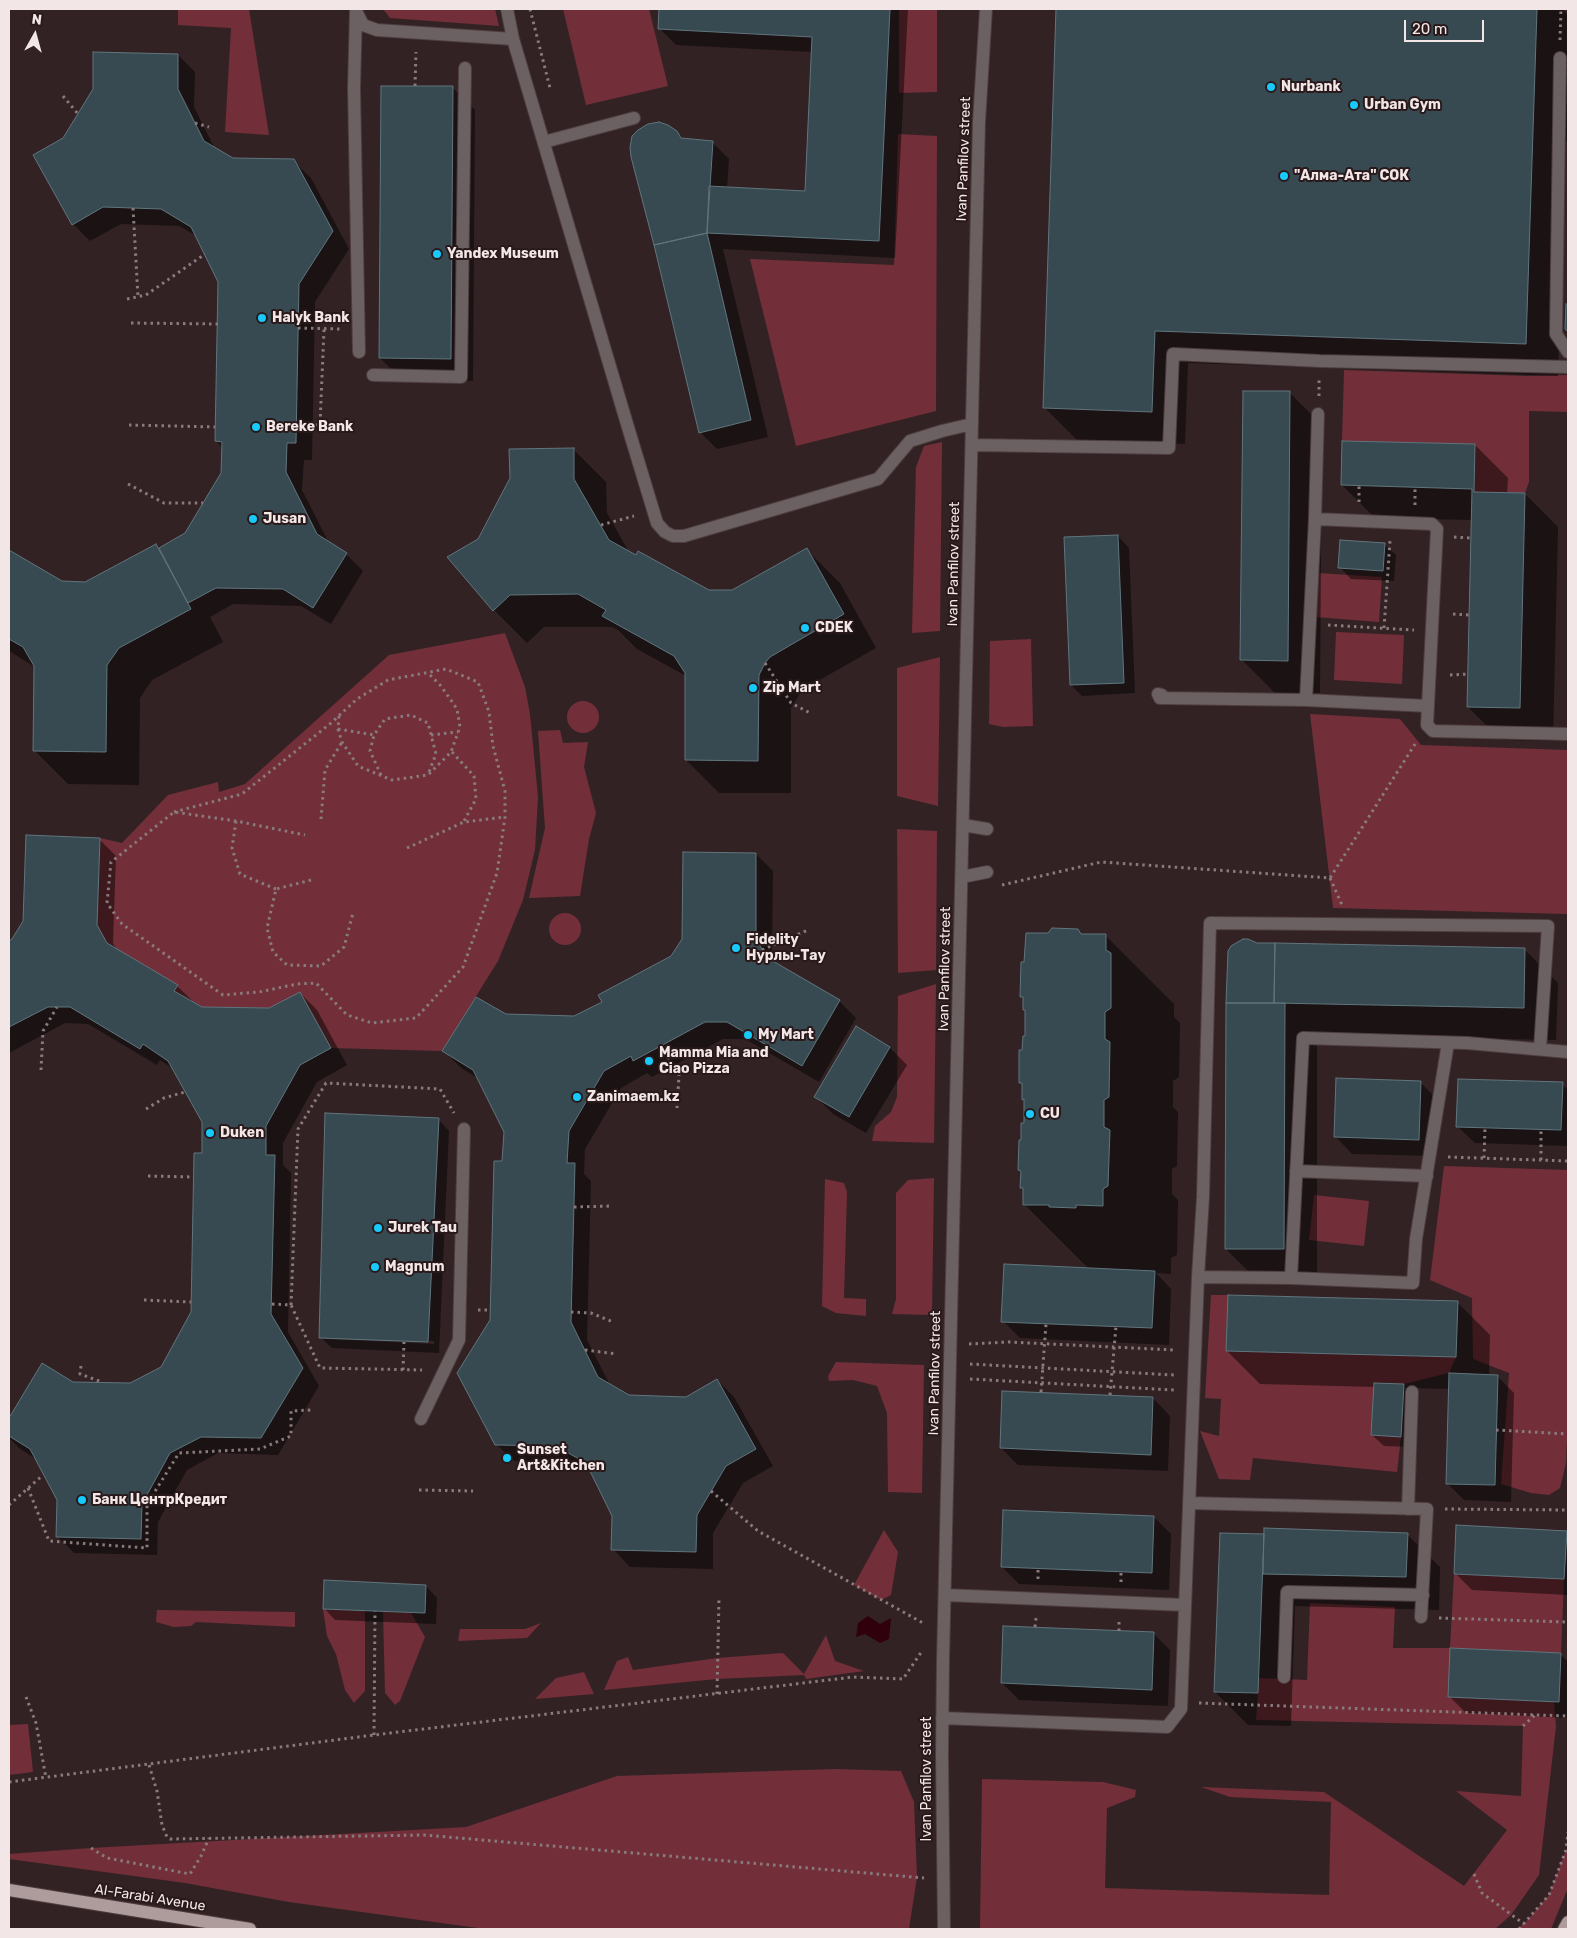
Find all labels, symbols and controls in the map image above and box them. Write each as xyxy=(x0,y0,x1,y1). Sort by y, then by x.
north arrow xyxy=(10,10,60,60)
scale bar xyxy=(1407,10,1487,42)
text: N xyxy=(31,11,43,29)
text: 20 m xyxy=(1412,20,1447,38)
place label: Nurbank xyxy=(1281,79,1341,95)
marker: Nurbank xyxy=(1265,81,1277,93)
street label: Ivan Panfilov street xyxy=(953,96,975,222)
place label: Urban Gym xyxy=(1364,97,1441,113)
marker: Urban Gym xyxy=(1348,99,1360,111)
place label: "Алма-Ата" СОК xyxy=(1294,168,1409,184)
marker: "Алма-Ата" СОК xyxy=(1278,170,1290,182)
place label: Yandex Museum xyxy=(447,246,559,262)
marker: Yandex Museum xyxy=(431,248,443,260)
place label: Halyk Bank xyxy=(272,310,350,326)
marker: Halyk Bank xyxy=(256,312,268,324)
place label: Bereke Bank xyxy=(266,419,353,435)
marker: Bereke Bank xyxy=(250,421,262,433)
street label: Ivan Panfilov street xyxy=(945,501,963,627)
place label: Jusan xyxy=(263,511,306,527)
marker: Jusan xyxy=(247,513,259,525)
place label: CDEK xyxy=(815,620,853,636)
marker: CDEK xyxy=(799,622,811,634)
place label: Zip Mart xyxy=(763,680,821,696)
marker: Zip Mart xyxy=(747,682,759,694)
street label: Ivan Panfilov street xyxy=(936,906,954,1032)
place label: Fidelity Нурлы-Тау xyxy=(746,932,826,964)
marker: Fidelity Нурлы-Тау xyxy=(730,942,742,954)
place label: My Mart xyxy=(758,1027,814,1043)
marker: My Mart xyxy=(742,1029,754,1041)
place label: Mamma Mia and Ciao Pizza xyxy=(659,1045,769,1078)
marker: Mamma Mia and Ciao Pizza xyxy=(643,1055,655,1067)
place label: Zanimaem.kz xyxy=(587,1089,679,1105)
marker: Zanimaem.kz xyxy=(571,1091,583,1103)
place label: CU xyxy=(1040,1106,1060,1122)
marker: CU xyxy=(1024,1108,1036,1120)
place label: Duken xyxy=(220,1125,264,1141)
marker: Duken xyxy=(204,1127,216,1139)
place label: Jurek Tau xyxy=(388,1220,457,1236)
marker: Jurek Tau xyxy=(372,1222,384,1234)
place label: Magnum xyxy=(385,1259,445,1275)
marker: Magnum xyxy=(369,1261,381,1273)
street label: Ivan Panfilov street xyxy=(926,1310,944,1436)
place label: Sunset Art&Kitchen xyxy=(517,1442,605,1474)
marker: Sunset Art&Kitchen xyxy=(501,1452,513,1464)
place label: Банк ЦентрКредит xyxy=(92,1492,227,1508)
marker: Банк ЦентрКредит xyxy=(76,1494,88,1506)
street label: Ivan Panfilov street xyxy=(919,1717,935,1841)
street label: Al-Farabi Avenue xyxy=(93,1881,207,1915)

